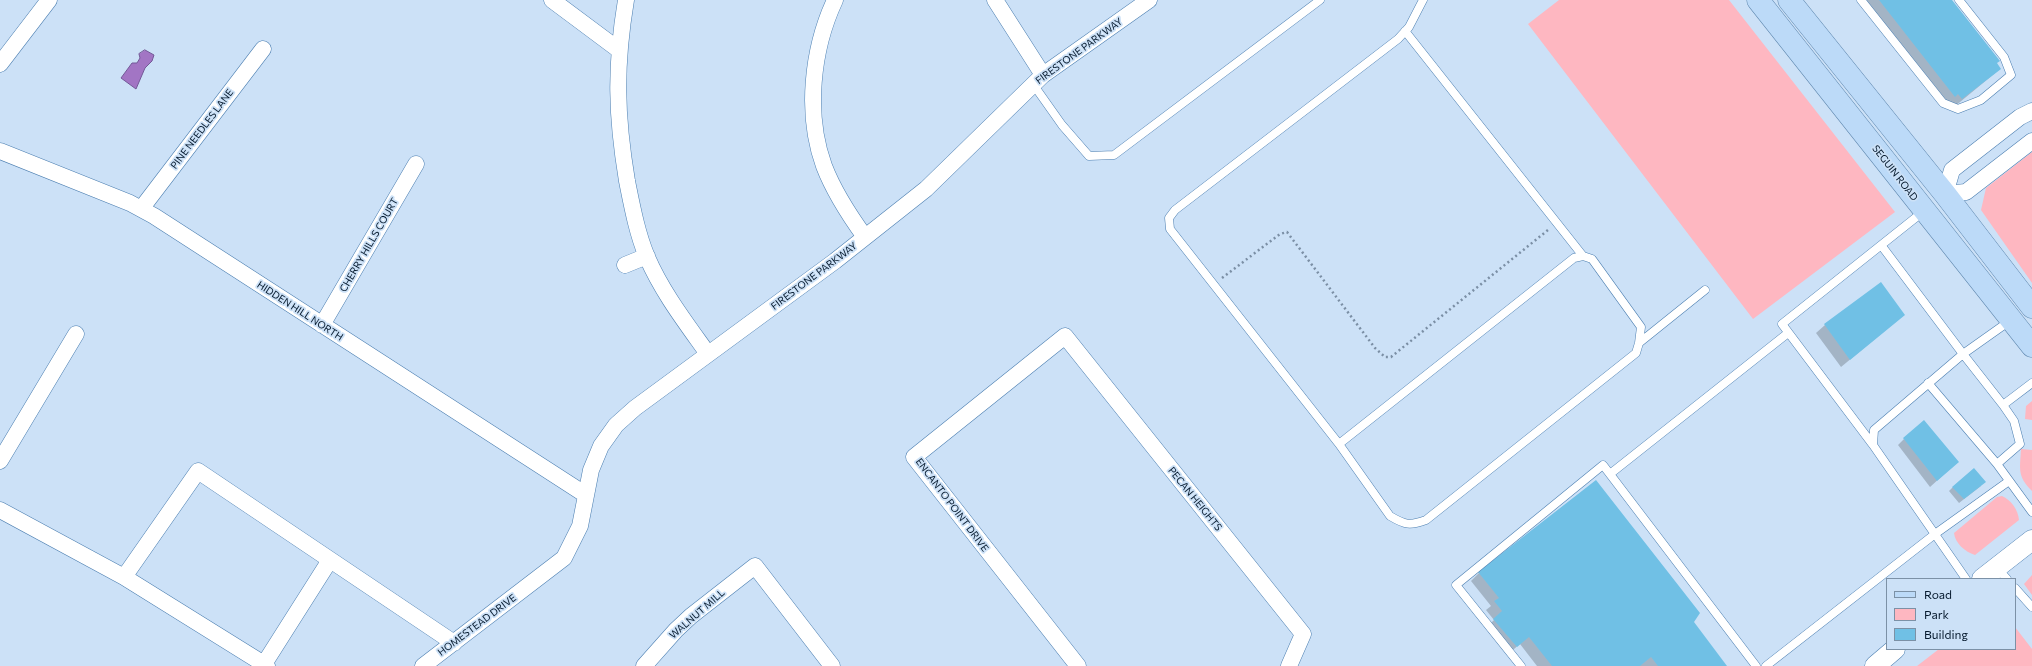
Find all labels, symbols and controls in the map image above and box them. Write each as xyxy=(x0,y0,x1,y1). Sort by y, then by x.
street label: FIRESTONE PARKWAY xyxy=(1033,15,1125,87)
street label: PINE NEEDLES LANE xyxy=(168,87,236,171)
street label: SEGUIN ROAD xyxy=(1870,143,1920,203)
street label: CHERRY HILLS COURT xyxy=(337,196,401,294)
street label: FIRESTONE PARKWAY xyxy=(769,240,859,312)
street label: HIDDEN HILL NORTH xyxy=(255,279,345,343)
street label: ENCANTO POINT DRIVE xyxy=(913,456,991,554)
street label: PECAN HEIGHTS xyxy=(1166,465,1224,533)
legend xyxy=(1886,578,2016,650)
street label: WALNUT MILL xyxy=(667,587,727,641)
text: Road xyxy=(1924,587,1952,601)
street label: HOMESTEAD DRIVE xyxy=(435,592,519,658)
text: Park xyxy=(1924,607,1949,621)
text: Building xyxy=(1924,627,1968,641)

